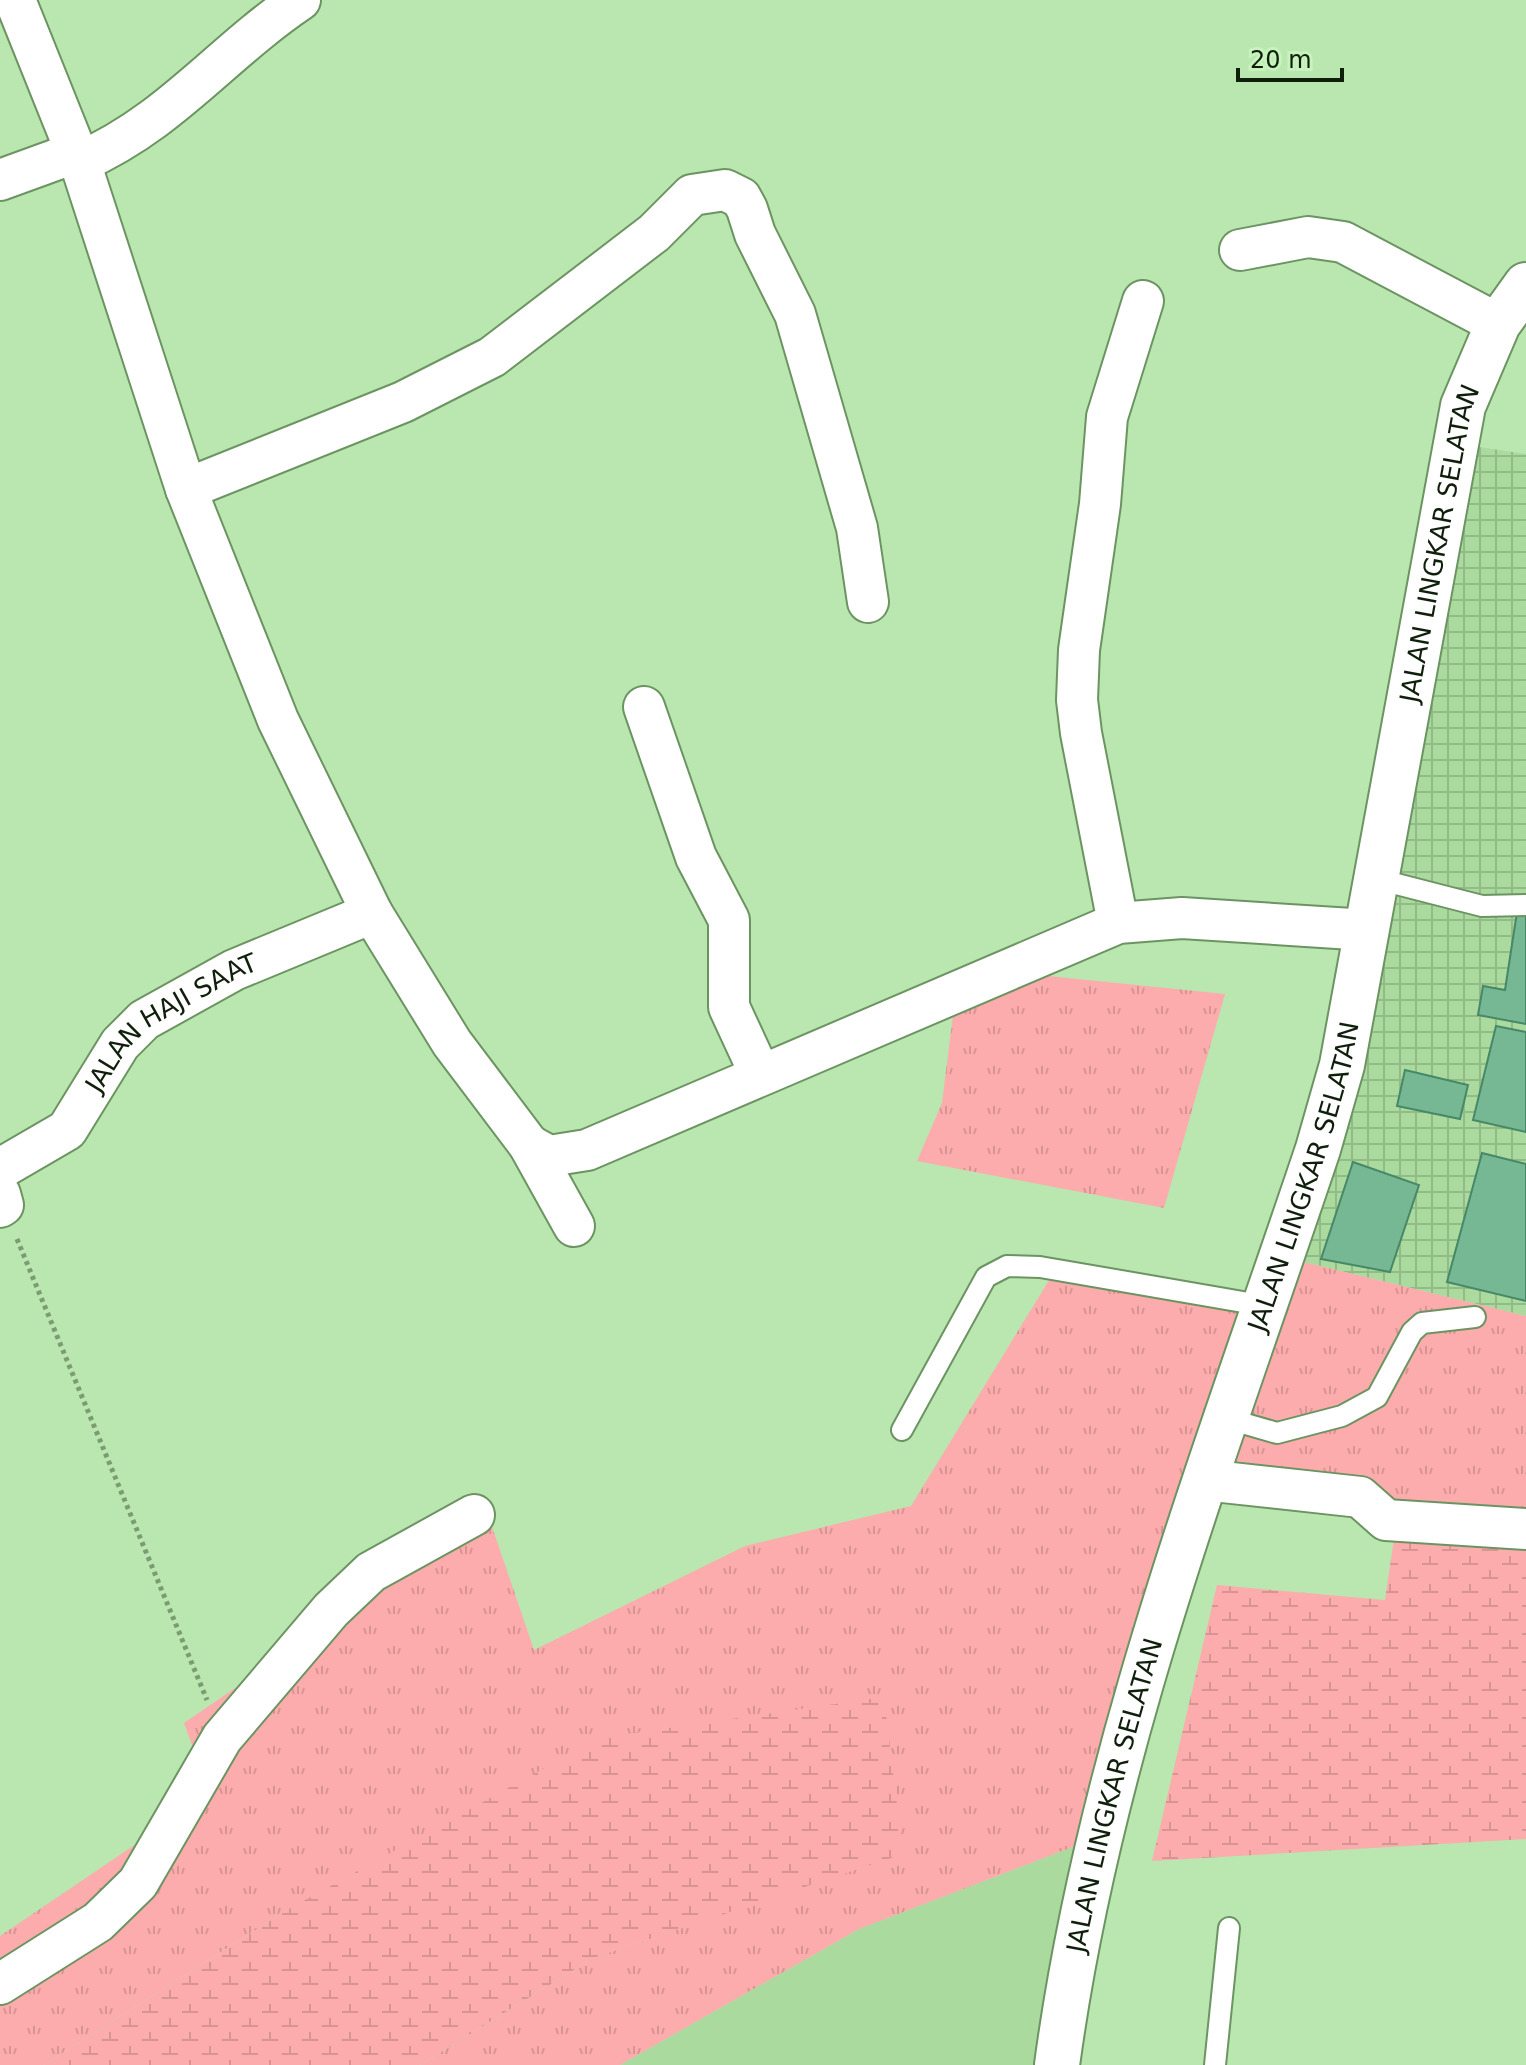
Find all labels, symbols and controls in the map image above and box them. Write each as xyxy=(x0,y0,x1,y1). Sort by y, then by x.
scale bar xyxy=(1238,32,1342,82)
text: 20 m xyxy=(1250,46,1312,74)
street label: JALAN LINGKAR SELATAN xyxy=(1394,380,1485,707)
street label: JALAN HAJI SAAT xyxy=(78,947,262,1099)
street label: JALAN LINGKAR SELATAN xyxy=(1241,1019,1365,1337)
street label: JALAN LINGKAR SELATAN xyxy=(1060,1635,1168,1957)

